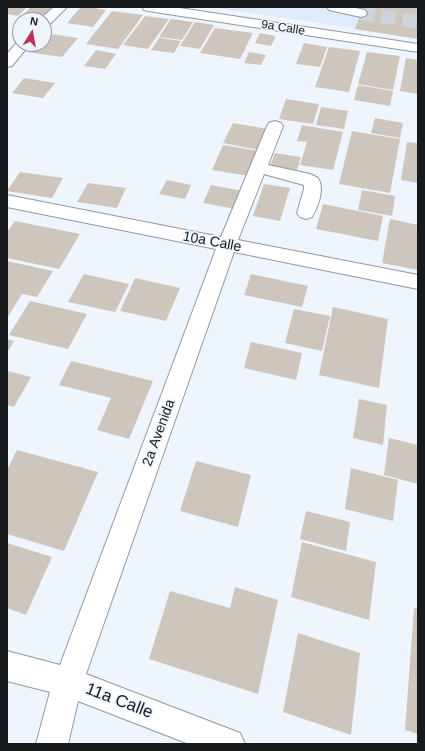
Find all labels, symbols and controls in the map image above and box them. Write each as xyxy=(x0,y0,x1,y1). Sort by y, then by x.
north arrow xyxy=(12,12,52,52)
text: N xyxy=(29,15,39,28)
street label: 9a Calle xyxy=(260,17,306,39)
street label: 10a Calle xyxy=(181,228,243,256)
street label: 2a Avenida xyxy=(139,397,179,469)
street label: 11a Calle xyxy=(82,679,156,723)

